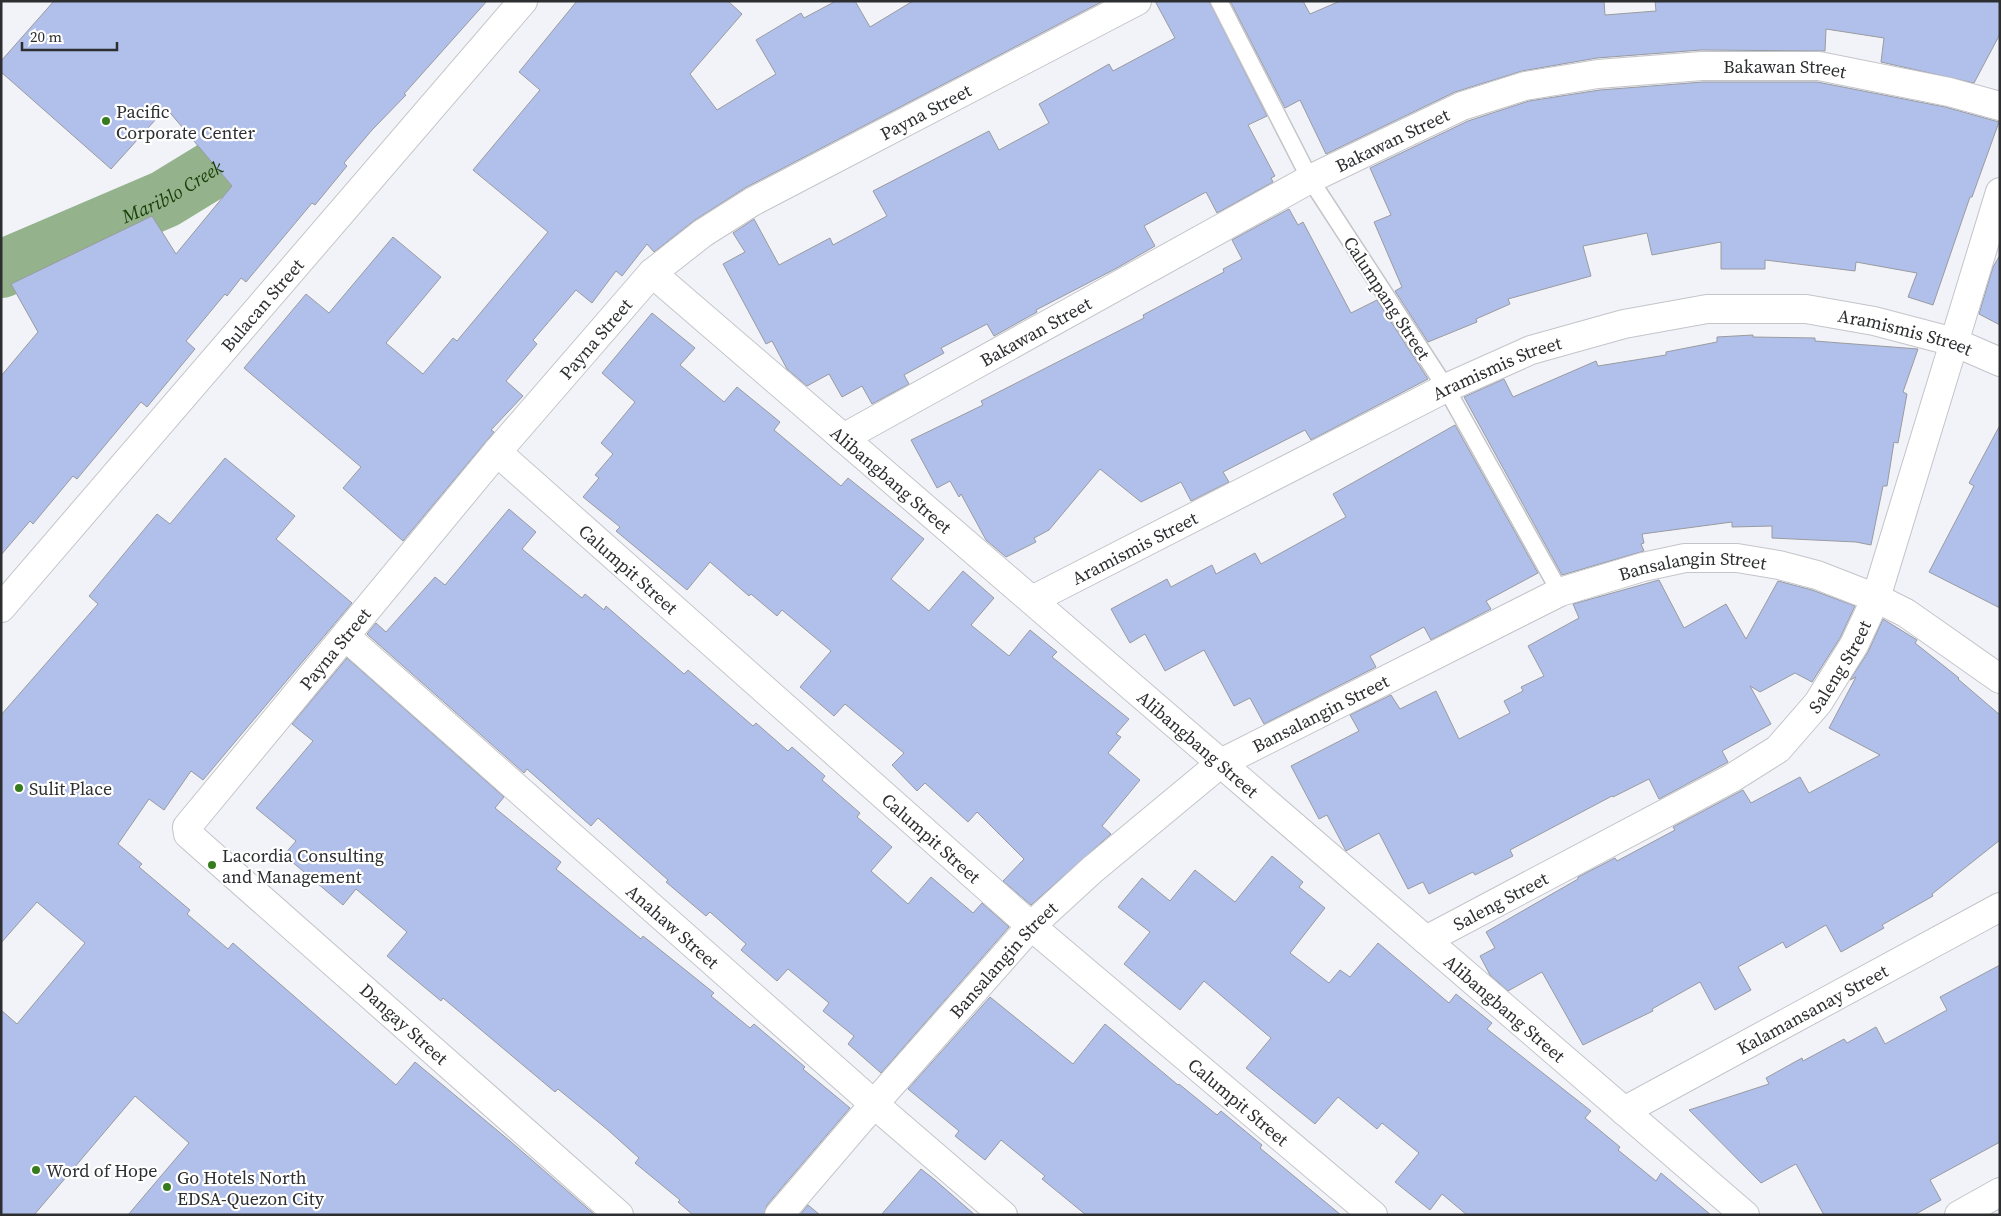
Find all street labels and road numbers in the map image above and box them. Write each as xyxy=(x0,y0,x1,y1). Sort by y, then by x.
street label: Bakawan Street xyxy=(1723,54,1849,84)
street label: Payna Street xyxy=(875,77,975,146)
street label: Bakawan Street xyxy=(1331,102,1453,178)
street label: Calumpang Street xyxy=(1338,231,1436,365)
street label: Bulacan Street xyxy=(215,253,309,357)
street label: Bakawan Street xyxy=(975,290,1096,372)
street label: Payna Street xyxy=(553,293,637,384)
street label: Aramismis Street xyxy=(1836,302,1977,361)
street label: Aramismis Street xyxy=(1428,330,1564,406)
street label: Alibangbang Street xyxy=(825,420,957,539)
street label: Aramismis Street xyxy=(1067,505,1202,590)
street label: Calumpit Street xyxy=(574,518,684,620)
street label: Bansalangin Street xyxy=(1615,545,1769,586)
street label: Payna Street xyxy=(293,602,376,695)
street label: Saleng Street xyxy=(1802,616,1876,718)
street label: Bansalangin Street xyxy=(1248,668,1393,758)
street label: Alibangbang Street xyxy=(1132,684,1264,803)
street label: Calumpit Street xyxy=(877,787,987,889)
street label: Saleng Street xyxy=(1448,865,1552,936)
street label: Anahaw Street xyxy=(621,878,725,974)
street label: Bansalangin Street xyxy=(943,895,1063,1023)
street label: Alibangbang Street xyxy=(1439,949,1571,1068)
street label: Kalamansanay Street xyxy=(1732,958,1892,1060)
street label: Dangay Street xyxy=(355,978,454,1070)
street label: Calumpit Street xyxy=(1183,1052,1295,1151)

